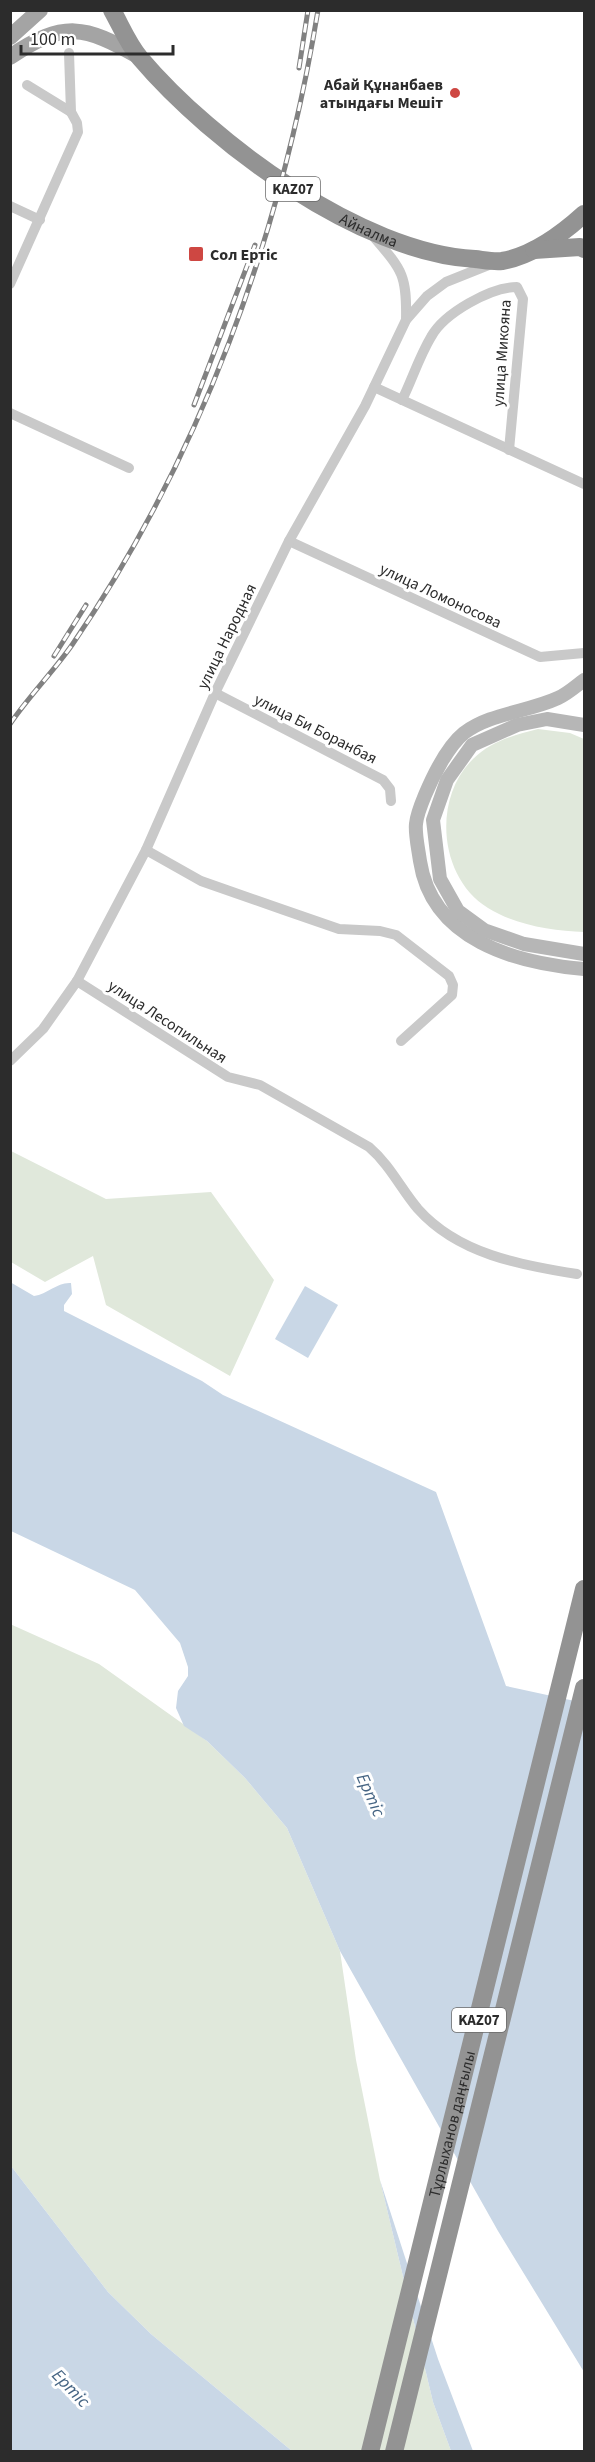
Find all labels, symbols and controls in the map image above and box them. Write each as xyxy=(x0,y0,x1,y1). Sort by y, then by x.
scale bar xyxy=(21,18,172,56)
text: 100 m xyxy=(30,27,75,52)
place label: Абай Құнанбаев атындағы Мешіт xyxy=(320,74,443,114)
marker: Абай Құнанбаев атындағы Мешіт xyxy=(448,86,462,100)
road number: KAZ07 xyxy=(266,177,320,201)
street label: Айналма xyxy=(336,208,401,253)
place label: Сол Ертіс xyxy=(210,244,278,266)
marker: Сол Ертіс xyxy=(187,245,205,263)
street label: улица Микояна xyxy=(487,299,517,407)
street label: улица Ломоносова xyxy=(376,558,505,634)
street label: улица Народная xyxy=(192,580,262,693)
street label: улица Би Боранбая xyxy=(250,688,381,769)
street label: улица Лесопильная xyxy=(103,975,231,1069)
water label: Ертіс xyxy=(350,1769,391,1821)
road number: KAZ07 xyxy=(452,2008,506,2032)
street label: Тұрлыханов даңғылы xyxy=(424,2048,481,2200)
water label: Ертіс xyxy=(46,2363,95,2413)

